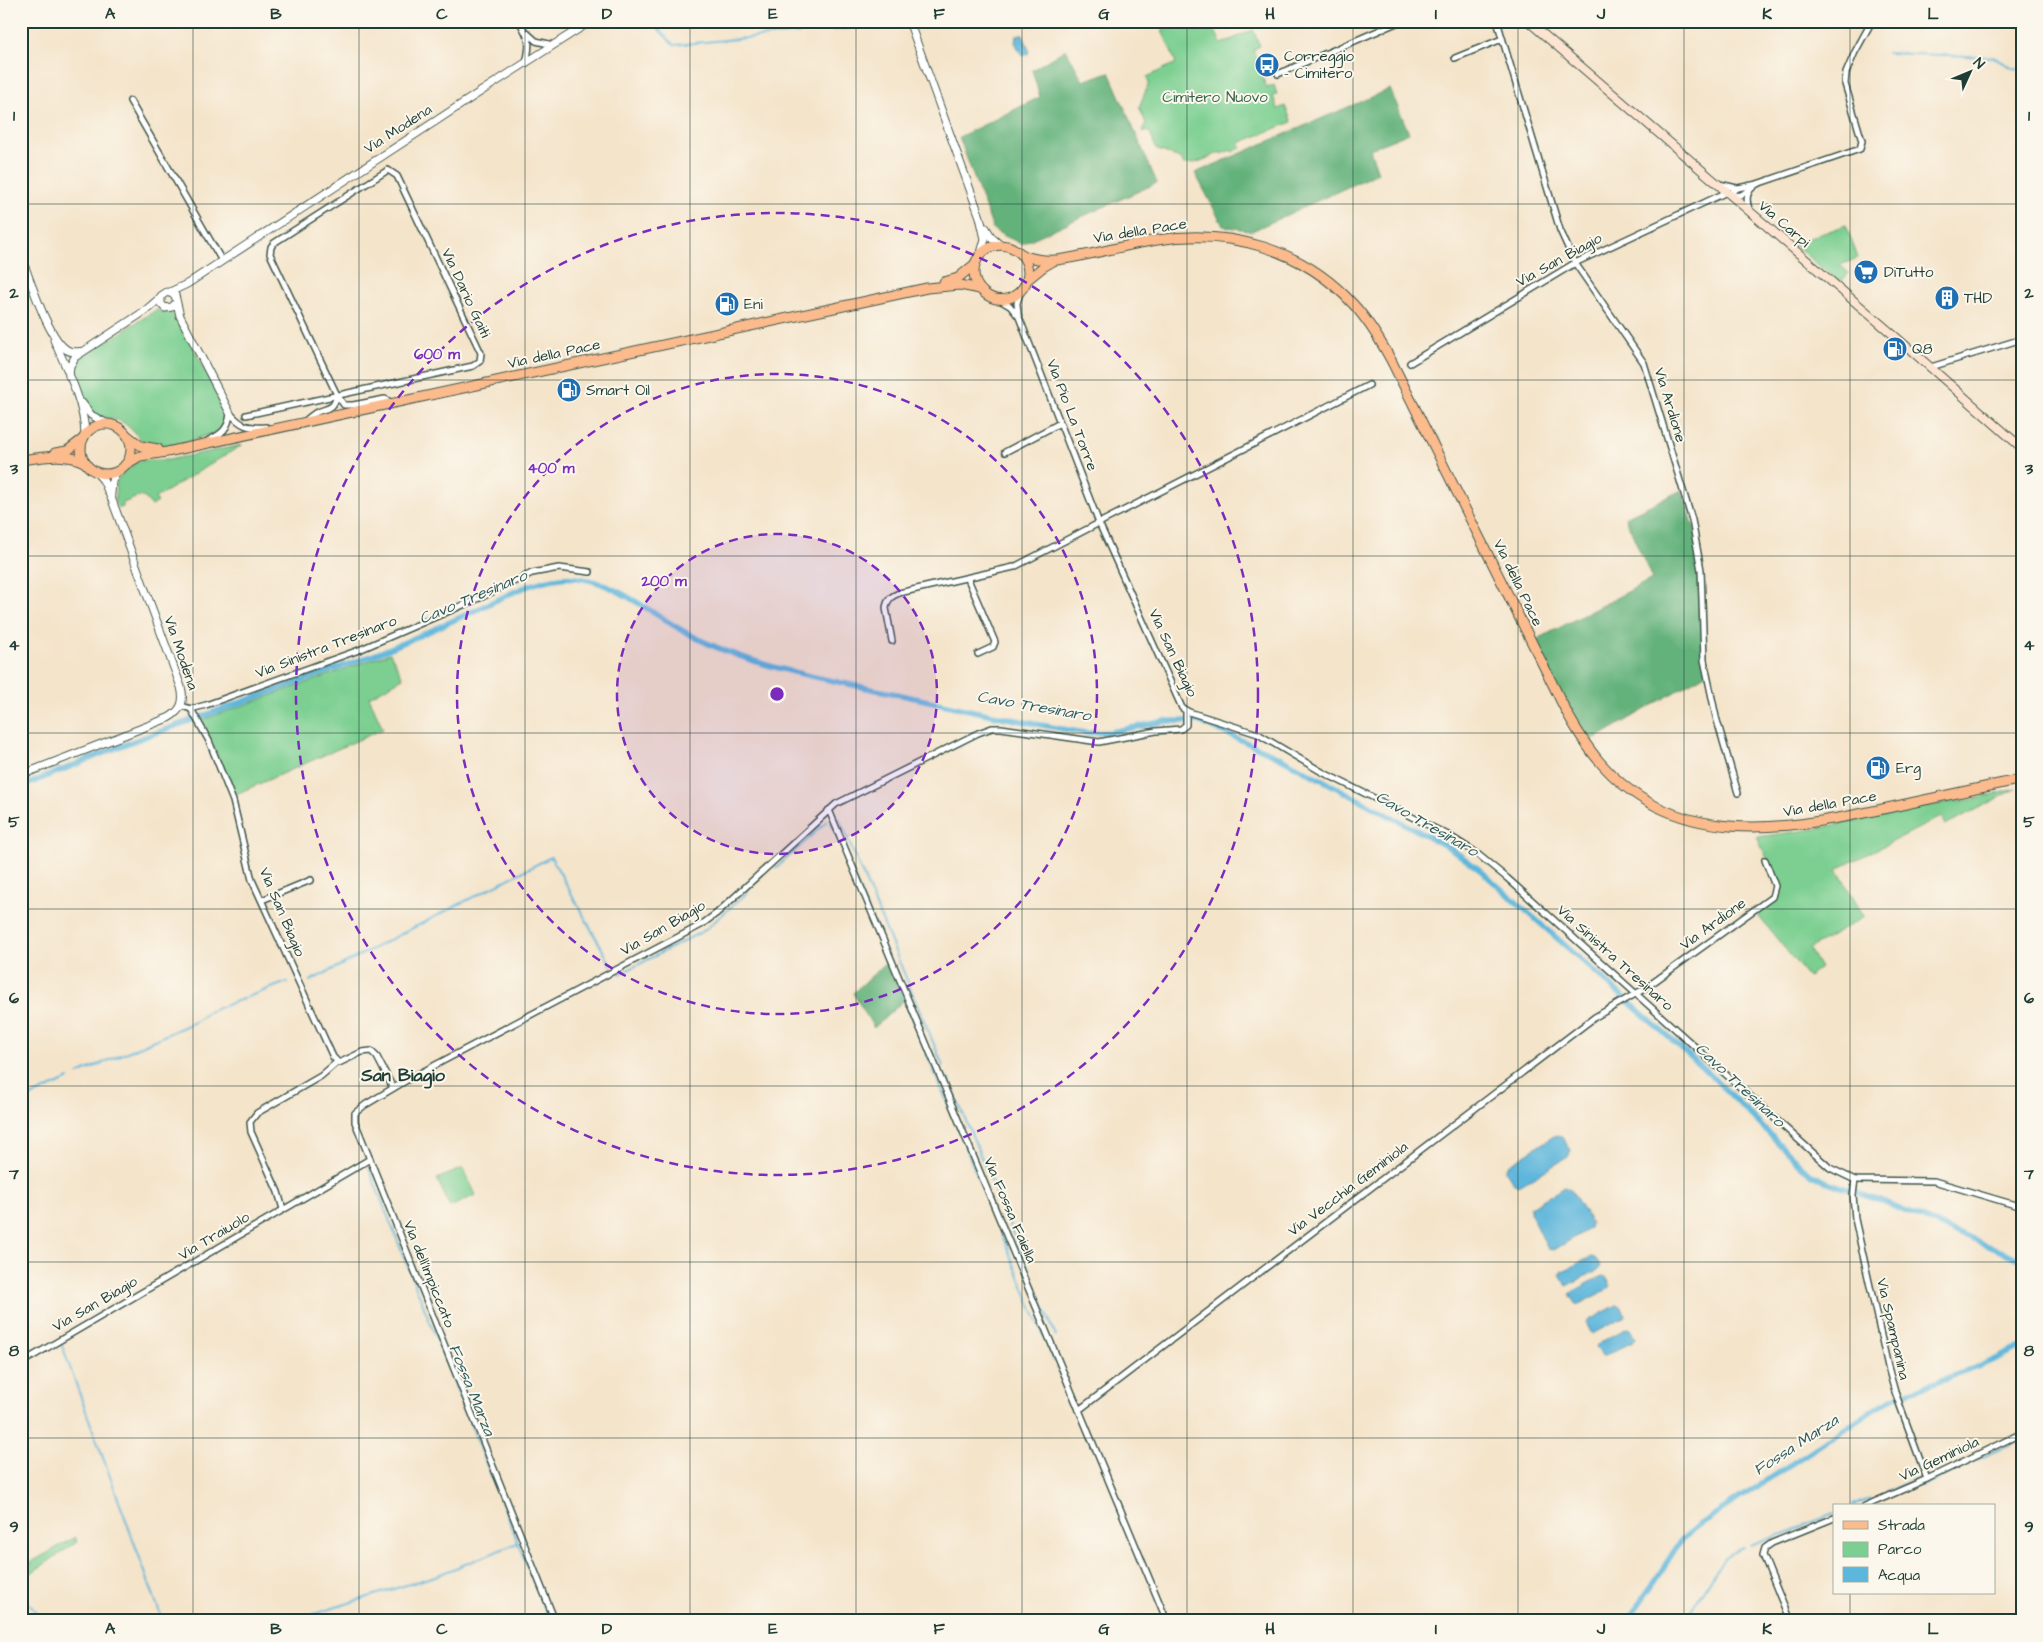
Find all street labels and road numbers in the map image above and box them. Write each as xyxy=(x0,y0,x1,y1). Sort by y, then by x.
street label: Via Modena xyxy=(360,99,436,159)
street label: Via Carpi xyxy=(1754,196,1815,253)
street label: Via della Pace xyxy=(1092,213,1188,249)
street label: Via San Biagio xyxy=(1512,227,1607,293)
street label: Via Dario Gaiti xyxy=(436,245,496,342)
street label: Via della Pace xyxy=(506,334,602,374)
street label: Via Pio La Torre xyxy=(1041,356,1103,474)
street label: Via Ardione xyxy=(1649,365,1691,445)
street label: Via della Pace xyxy=(1488,536,1548,630)
street label: Via San Biagio xyxy=(1142,605,1203,701)
street label: Via Sinistra Tresinaro xyxy=(252,610,400,684)
street label: Via Modena xyxy=(159,613,204,693)
street label: Via della Pace xyxy=(1782,785,1878,823)
street label: Via San Biagio xyxy=(253,864,310,961)
street label: Via Ardione xyxy=(1676,893,1750,955)
street label: Via San Biagio xyxy=(617,895,710,962)
street label: Via Sinistra Tresinaro xyxy=(1552,900,1678,1016)
street label: Via Vecchia Geminiola xyxy=(1283,1137,1413,1241)
street label: Via Fossa Faiella xyxy=(978,1154,1042,1267)
street label: Via Traiuolo xyxy=(174,1206,254,1266)
street label: Via dell'Impiccato xyxy=(398,1217,460,1331)
street label: Via San Biagio xyxy=(49,1271,142,1338)
street label: Via Spampanina xyxy=(1871,1276,1915,1382)
street label: Via Geminiola xyxy=(1896,1431,1983,1487)

